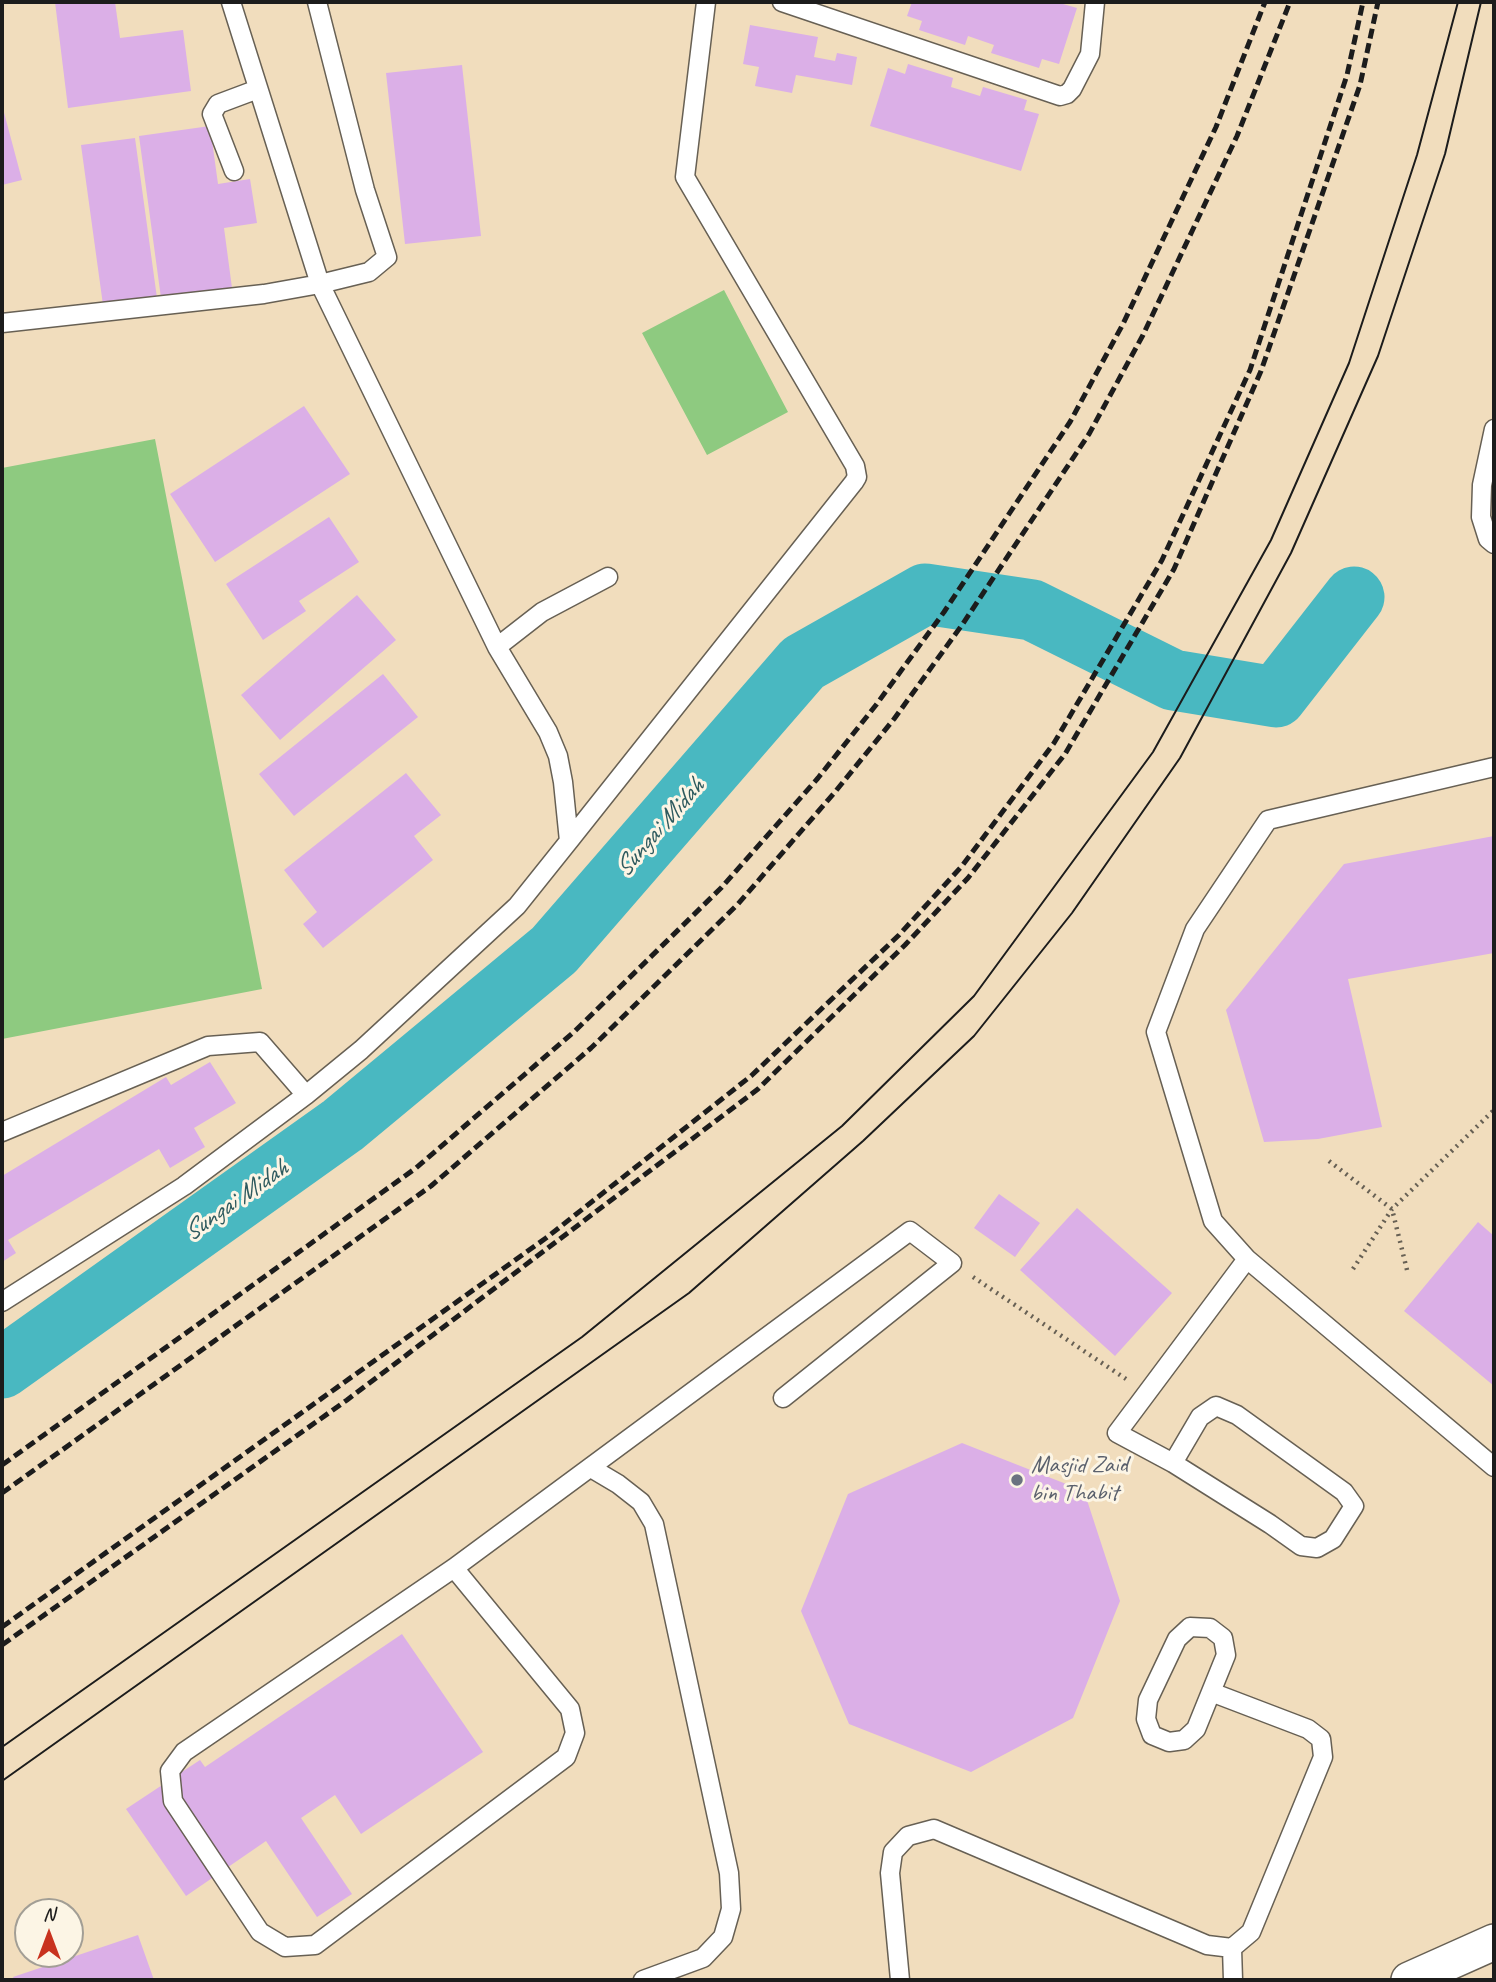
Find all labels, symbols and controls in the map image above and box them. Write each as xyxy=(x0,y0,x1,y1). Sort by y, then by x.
water label: Sungai Midah xyxy=(609,772,711,884)
water label: Sungai Midah xyxy=(178,1154,294,1248)
place label: Masjid Zaid bin Thabit xyxy=(1031,1452,1128,1508)
marker: Masjid Zaid bin Thabit xyxy=(1009,1472,1025,1488)
north arrow xyxy=(14,1898,84,1968)
text: N xyxy=(43,1902,55,1926)

